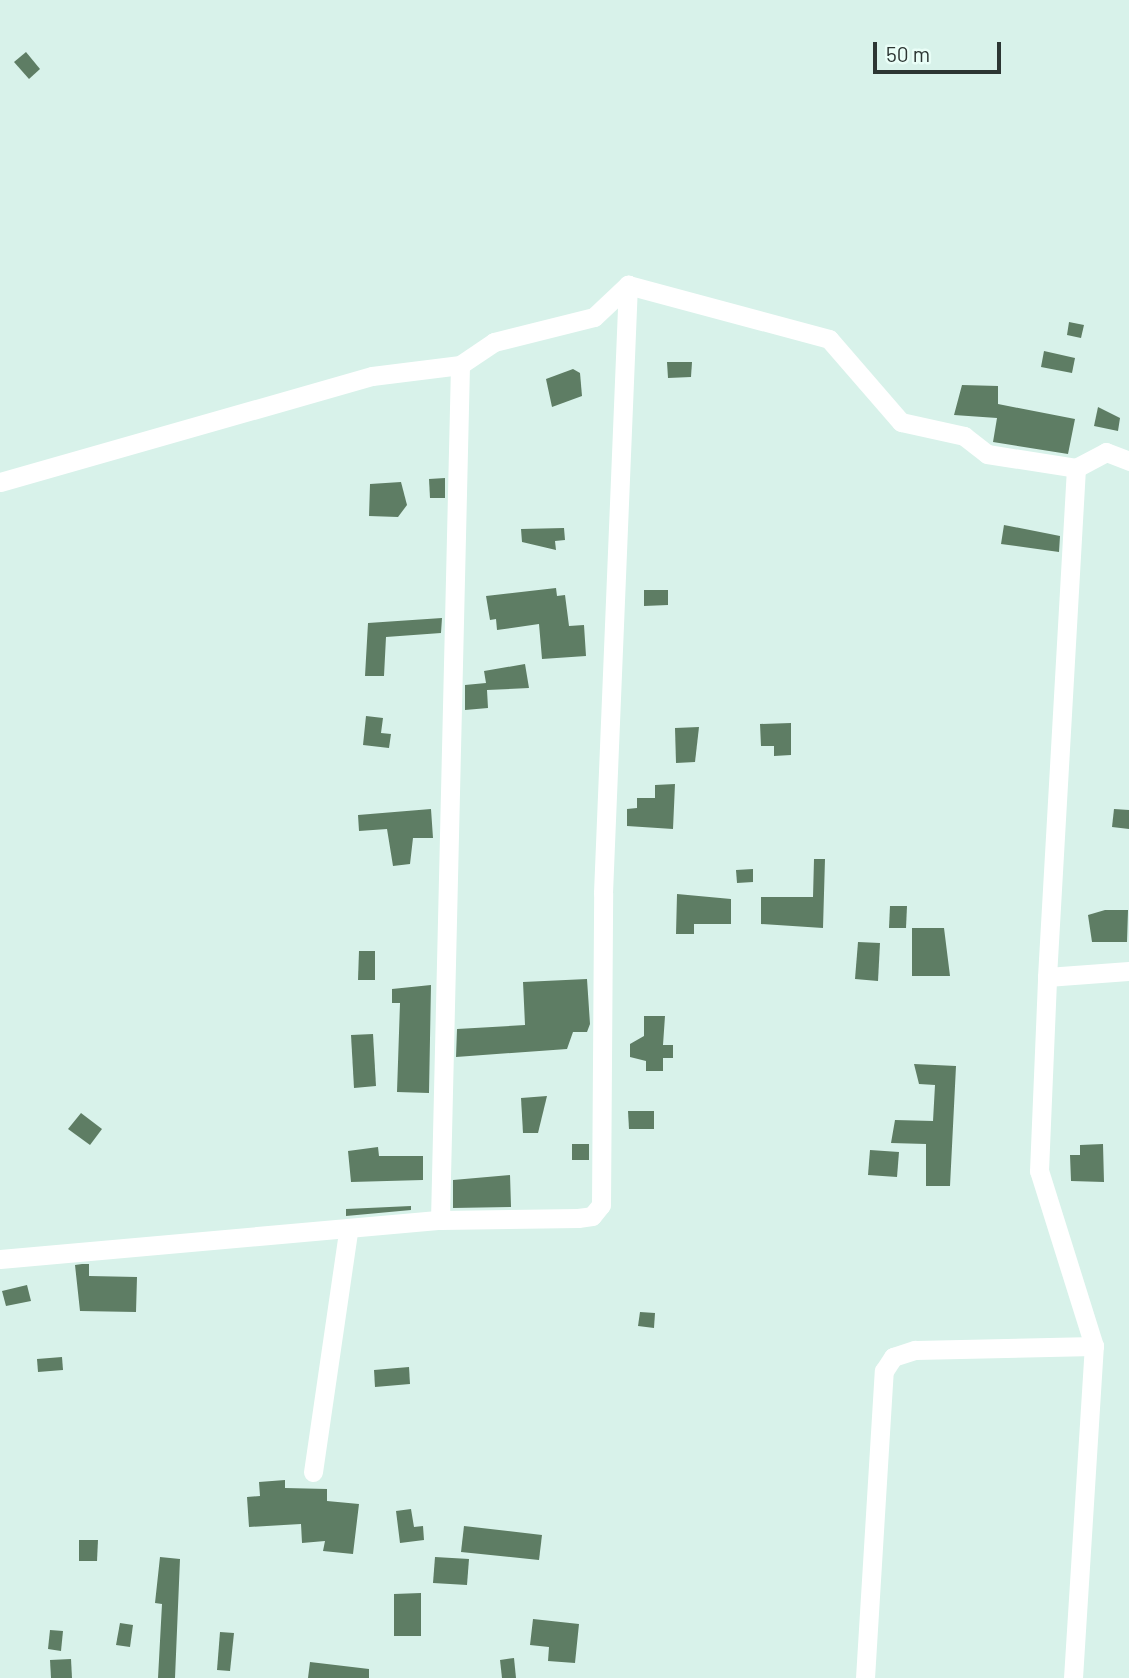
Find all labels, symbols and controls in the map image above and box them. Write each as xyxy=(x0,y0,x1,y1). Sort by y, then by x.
scale bar xyxy=(877,28,1005,72)
text: 50 m xyxy=(886,41,930,66)

